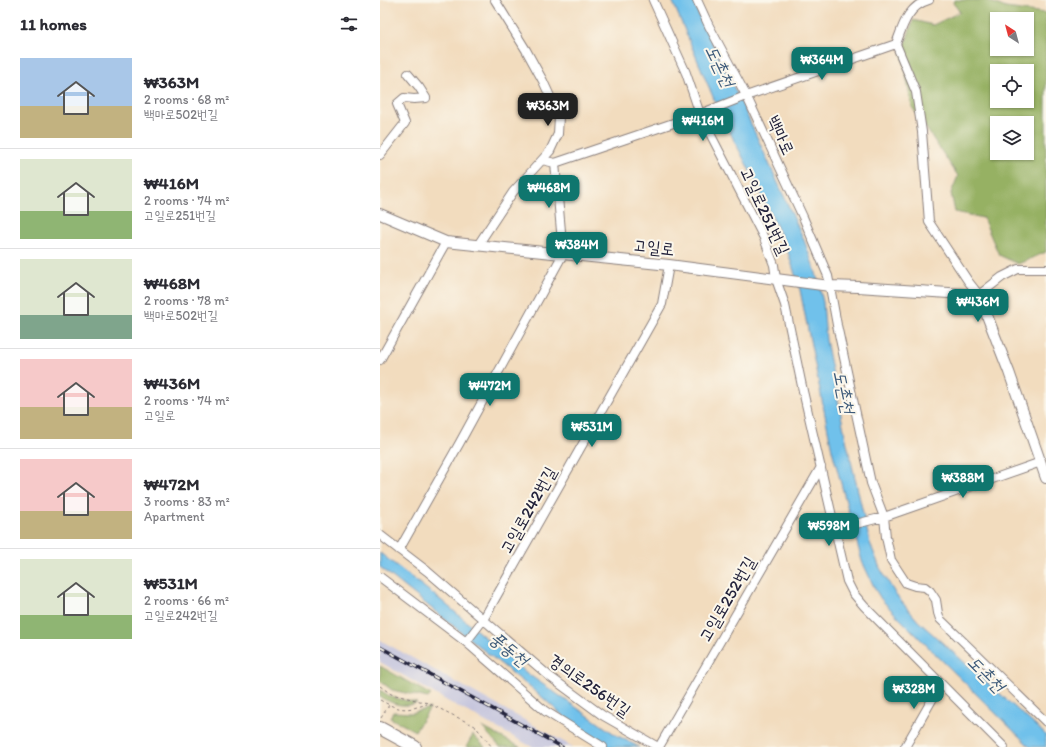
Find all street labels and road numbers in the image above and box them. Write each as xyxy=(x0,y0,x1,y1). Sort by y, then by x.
street label: 백마로 xyxy=(763,112,799,158)
street label: 고일로251번길 xyxy=(736,164,794,258)
street label: 고일로 xyxy=(633,235,675,259)
street label: 고일로242번길 xyxy=(496,463,560,557)
street label: 고일로252번길 xyxy=(695,553,760,645)
street label: 경의로256번길 xyxy=(545,649,635,721)

